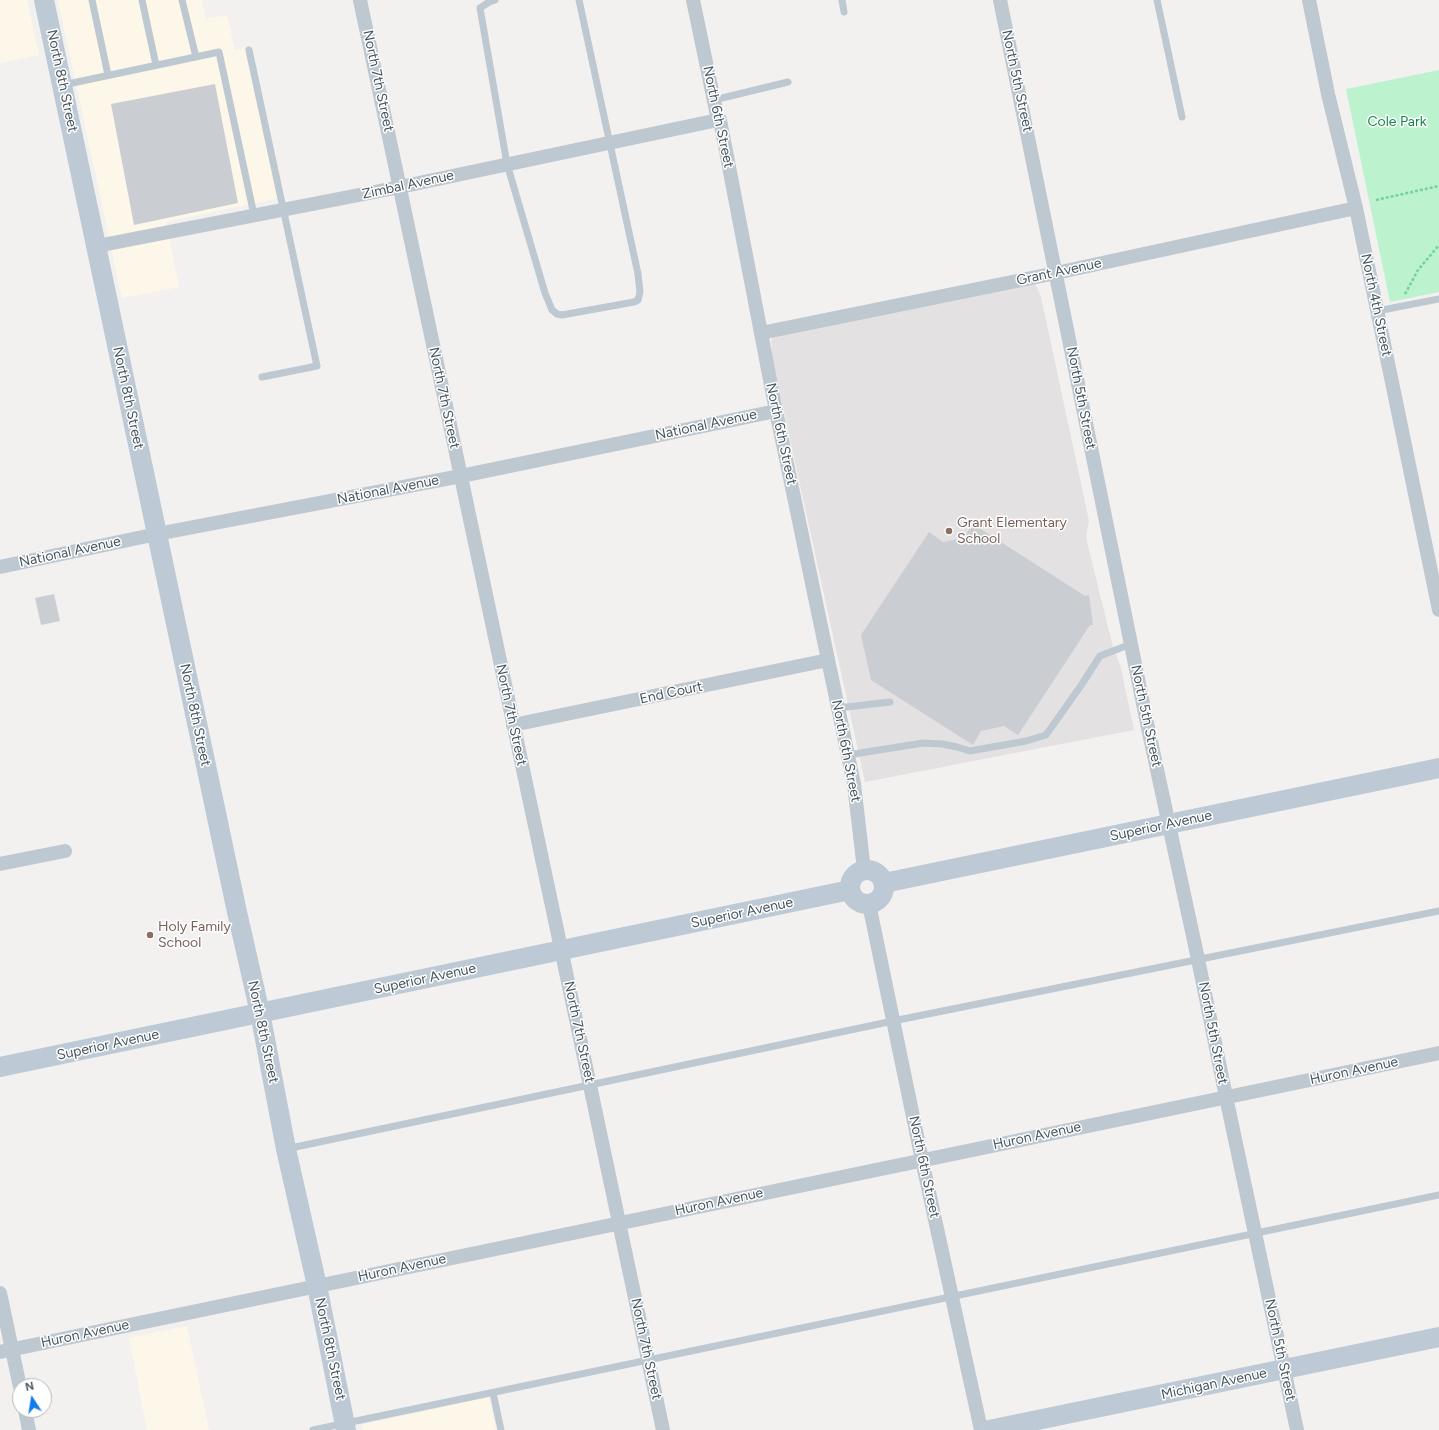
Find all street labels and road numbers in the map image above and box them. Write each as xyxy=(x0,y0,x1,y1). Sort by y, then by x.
street label: North 8th Street xyxy=(43,28,81,134)
street label: North 5th Street xyxy=(998,28,1036,134)
street label: North 7th Street xyxy=(359,29,397,133)
street label: North 6th Street xyxy=(699,64,737,170)
street label: Zimbal Avenue xyxy=(361,167,455,203)
street label: North 4th Street xyxy=(1357,252,1395,358)
street label: Grant Avenue xyxy=(1015,255,1103,289)
street label: North 8th Street xyxy=(109,345,147,451)
street label: North 5th Street xyxy=(1063,345,1099,451)
street label: North 7th Street xyxy=(425,346,463,450)
street label: North 6th Street xyxy=(762,381,800,487)
street label: National Avenue xyxy=(654,406,758,444)
street label: National Avenue xyxy=(336,472,440,508)
street label: National Avenue xyxy=(18,533,122,571)
street label: North 8th Street xyxy=(176,662,214,768)
street label: North 7th Street xyxy=(492,663,530,767)
street label: North 5th Street xyxy=(1127,663,1165,769)
street label: End Court xyxy=(638,678,704,708)
street label: North 6th Street xyxy=(828,698,864,804)
street label: Superior Avenue xyxy=(1108,807,1214,845)
street label: Superior Avenue xyxy=(689,894,795,932)
street label: Superior Avenue xyxy=(372,960,478,998)
street label: North 8th Street xyxy=(244,979,282,1085)
street label: North 7th Street xyxy=(560,980,598,1084)
street label: North 5th Street xyxy=(1195,980,1231,1086)
street label: Superior Avenue xyxy=(55,1026,161,1064)
street label: Huron Avenue xyxy=(1308,1053,1400,1089)
street label: North 6th Street xyxy=(905,1114,943,1220)
street label: Huron Avenue xyxy=(991,1118,1083,1154)
street label: Huron Avenue xyxy=(673,1184,765,1220)
street label: Huron Avenue xyxy=(356,1250,448,1286)
street label: North 8th Street xyxy=(311,1296,349,1402)
street label: North 7th Street xyxy=(627,1297,665,1401)
street label: North 5th Street xyxy=(1261,1297,1299,1403)
street label: Huron Avenue xyxy=(39,1316,131,1352)
street label: Michigan Avenue xyxy=(1160,1365,1268,1403)

